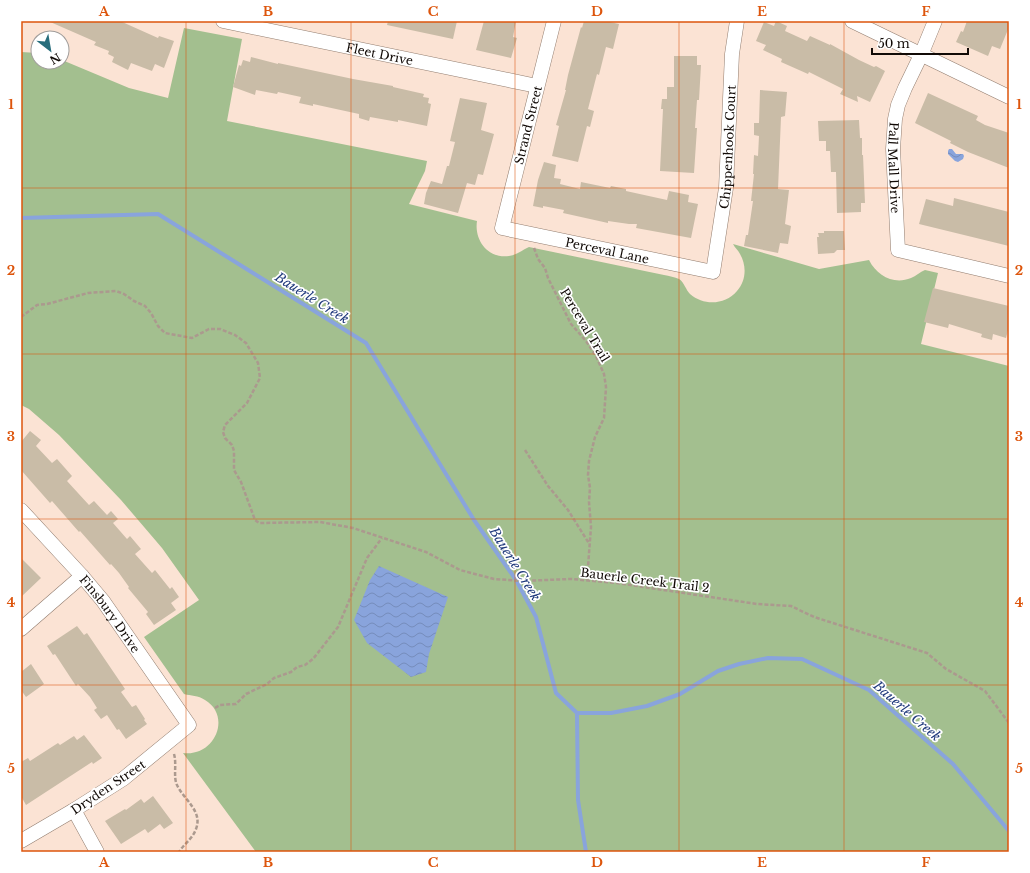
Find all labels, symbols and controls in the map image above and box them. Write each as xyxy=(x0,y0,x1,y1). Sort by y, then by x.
text: A xyxy=(98,3,110,20)
text: B xyxy=(263,3,273,20)
text: C xyxy=(428,3,439,20)
text: D xyxy=(591,3,603,20)
text: E xyxy=(757,3,767,20)
text: F xyxy=(922,3,931,20)
north arrow xyxy=(30,30,70,70)
scale bar xyxy=(872,30,968,56)
text: 50 m xyxy=(878,36,910,51)
street label: Fleet Drive xyxy=(345,39,415,68)
text: N xyxy=(47,50,63,68)
street label: Strand Street xyxy=(511,84,545,166)
street label: Chippenhook Court xyxy=(715,84,738,210)
text: 1 xyxy=(8,96,14,113)
text: 1 xyxy=(1016,96,1022,113)
street label: Pall Mall Drive xyxy=(885,122,904,214)
street label: Perceval Lane xyxy=(564,234,651,266)
text: 2 xyxy=(7,262,15,279)
text: 2 xyxy=(1015,262,1023,279)
water label: Bauerle Creek xyxy=(271,268,352,328)
street label: Perceval Trail xyxy=(557,285,613,365)
text: 3 xyxy=(7,428,15,445)
text: 3 xyxy=(1015,428,1023,445)
water label: Bauerle Creek xyxy=(485,523,545,604)
street label: Bauerle Creek Trail 2 xyxy=(580,565,710,595)
street label: Finsbury Drive xyxy=(77,572,144,655)
text: 4 xyxy=(7,594,16,611)
text: 4 xyxy=(1015,594,1024,611)
water label: Bauerle Creek xyxy=(869,676,944,745)
street label: Dryden Street xyxy=(68,756,148,817)
text: 5 xyxy=(7,760,15,777)
text: 5 xyxy=(1015,760,1023,777)
text: A xyxy=(98,854,110,871)
text: B xyxy=(263,854,273,871)
text: C xyxy=(428,854,439,871)
text: D xyxy=(591,854,603,871)
text: E xyxy=(757,854,767,871)
text: F xyxy=(922,854,931,871)

